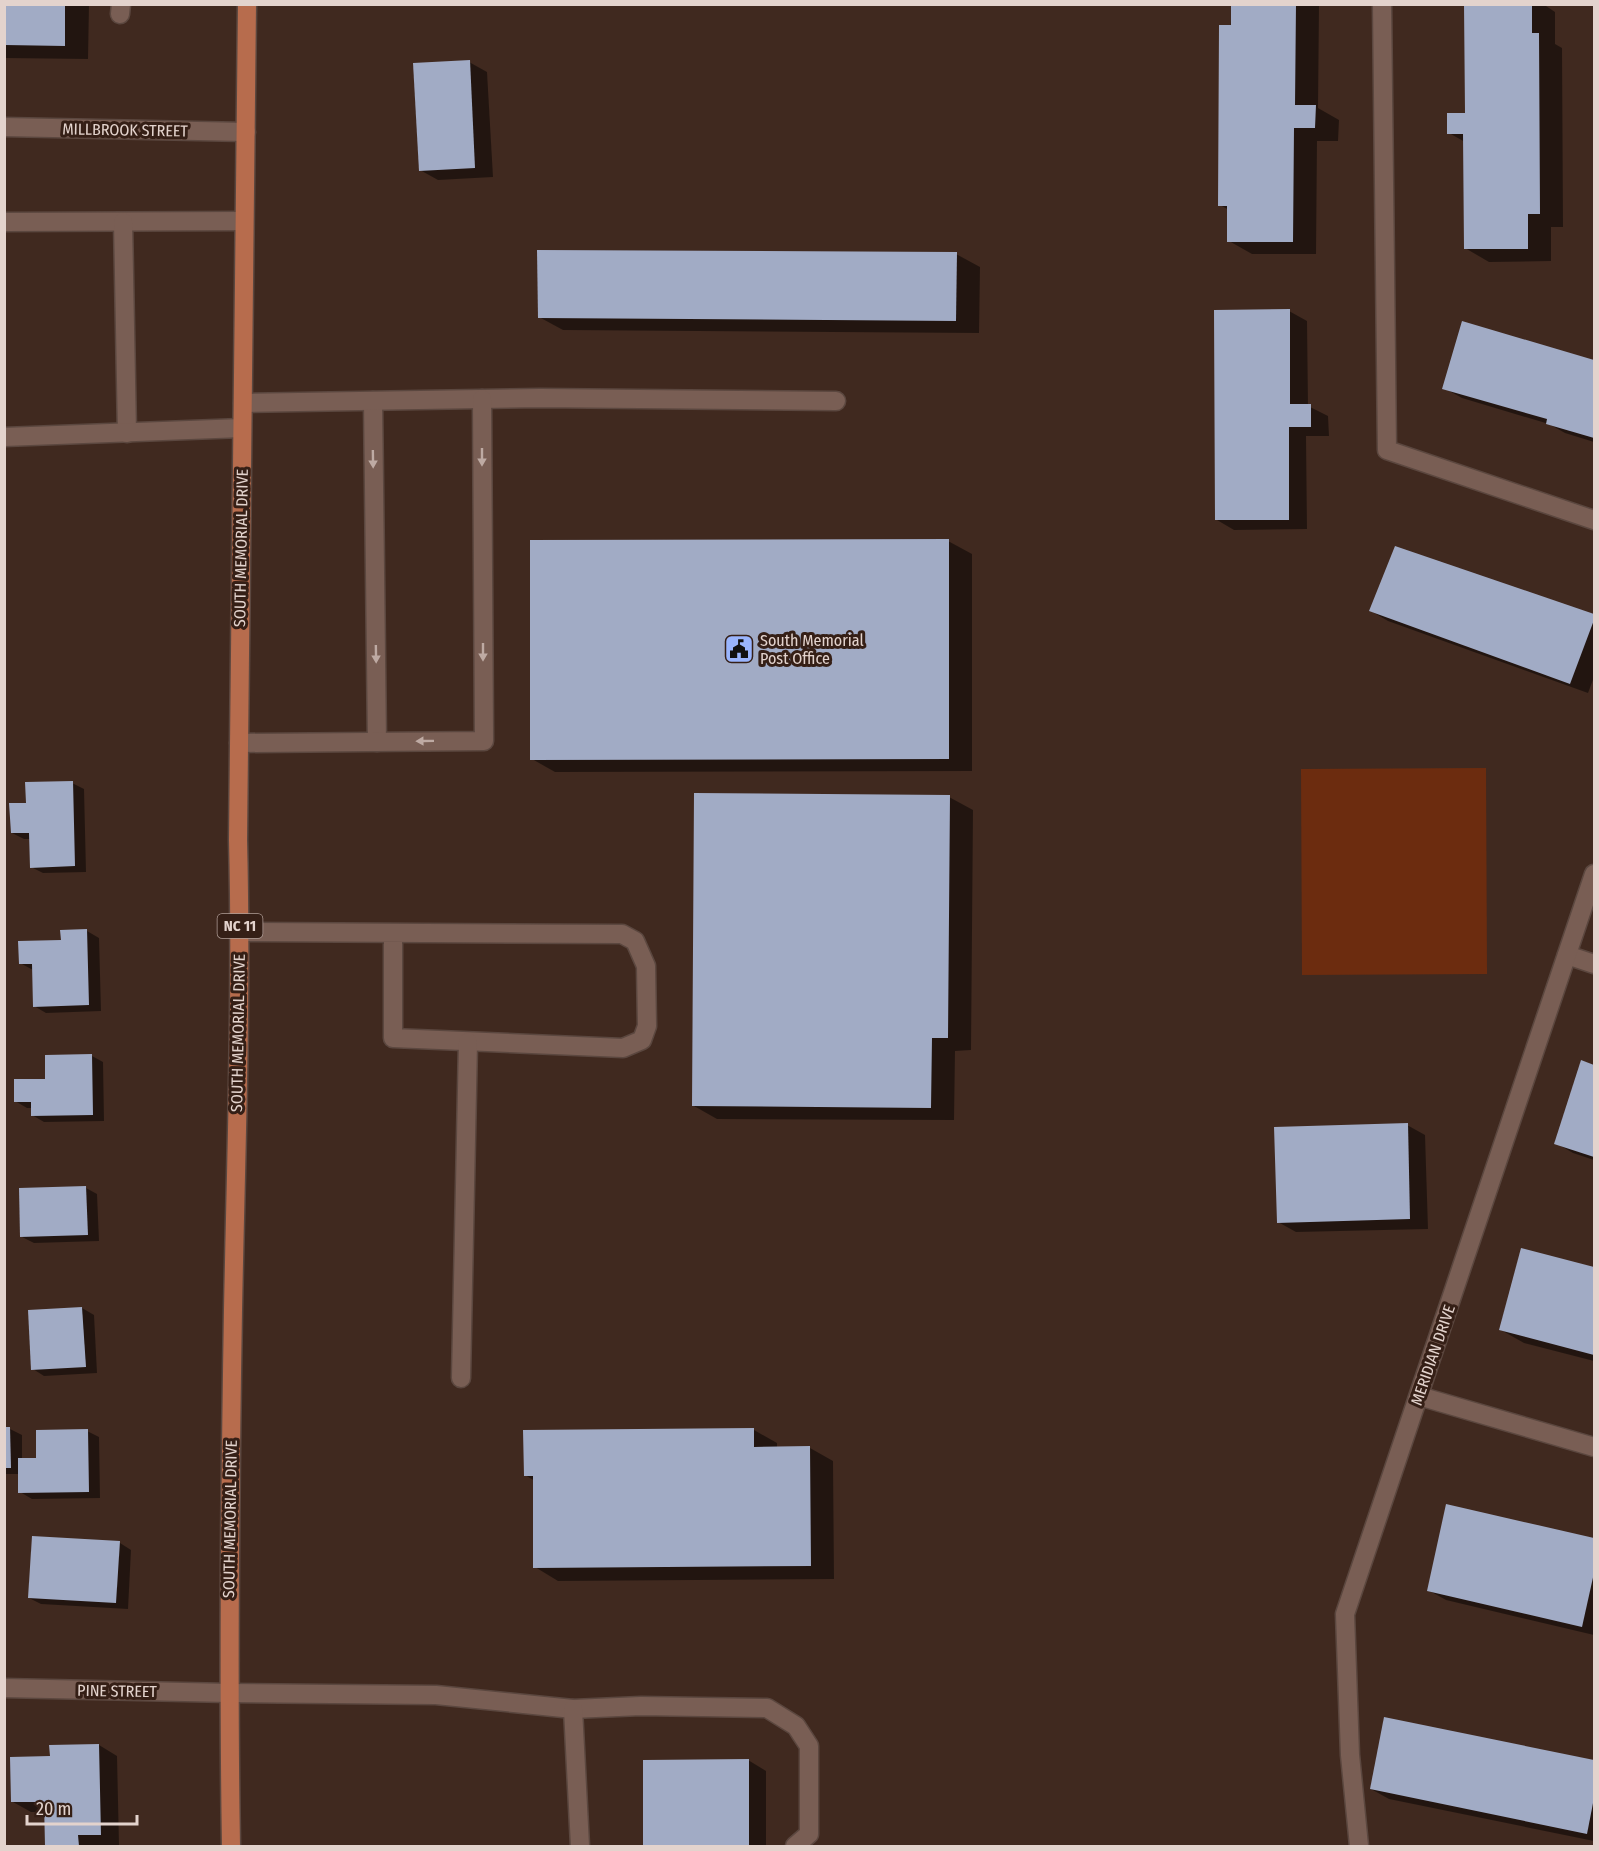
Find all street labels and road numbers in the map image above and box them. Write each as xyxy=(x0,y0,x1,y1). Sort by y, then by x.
street label: MILLBROOK STREET xyxy=(62,119,189,141)
street label: SOUTH MEMORIAL DRIVE xyxy=(230,469,252,627)
road number: NC 11 xyxy=(218,914,262,938)
street label: SOUTH MEMORIAL DRIVE xyxy=(227,954,249,1112)
street label: MERIDIAN DRIVE xyxy=(1407,1302,1459,1408)
street label: SOUTH MEMORIAL DRIVE xyxy=(219,1440,241,1598)
street label: PINE STREET xyxy=(77,1681,158,1701)

